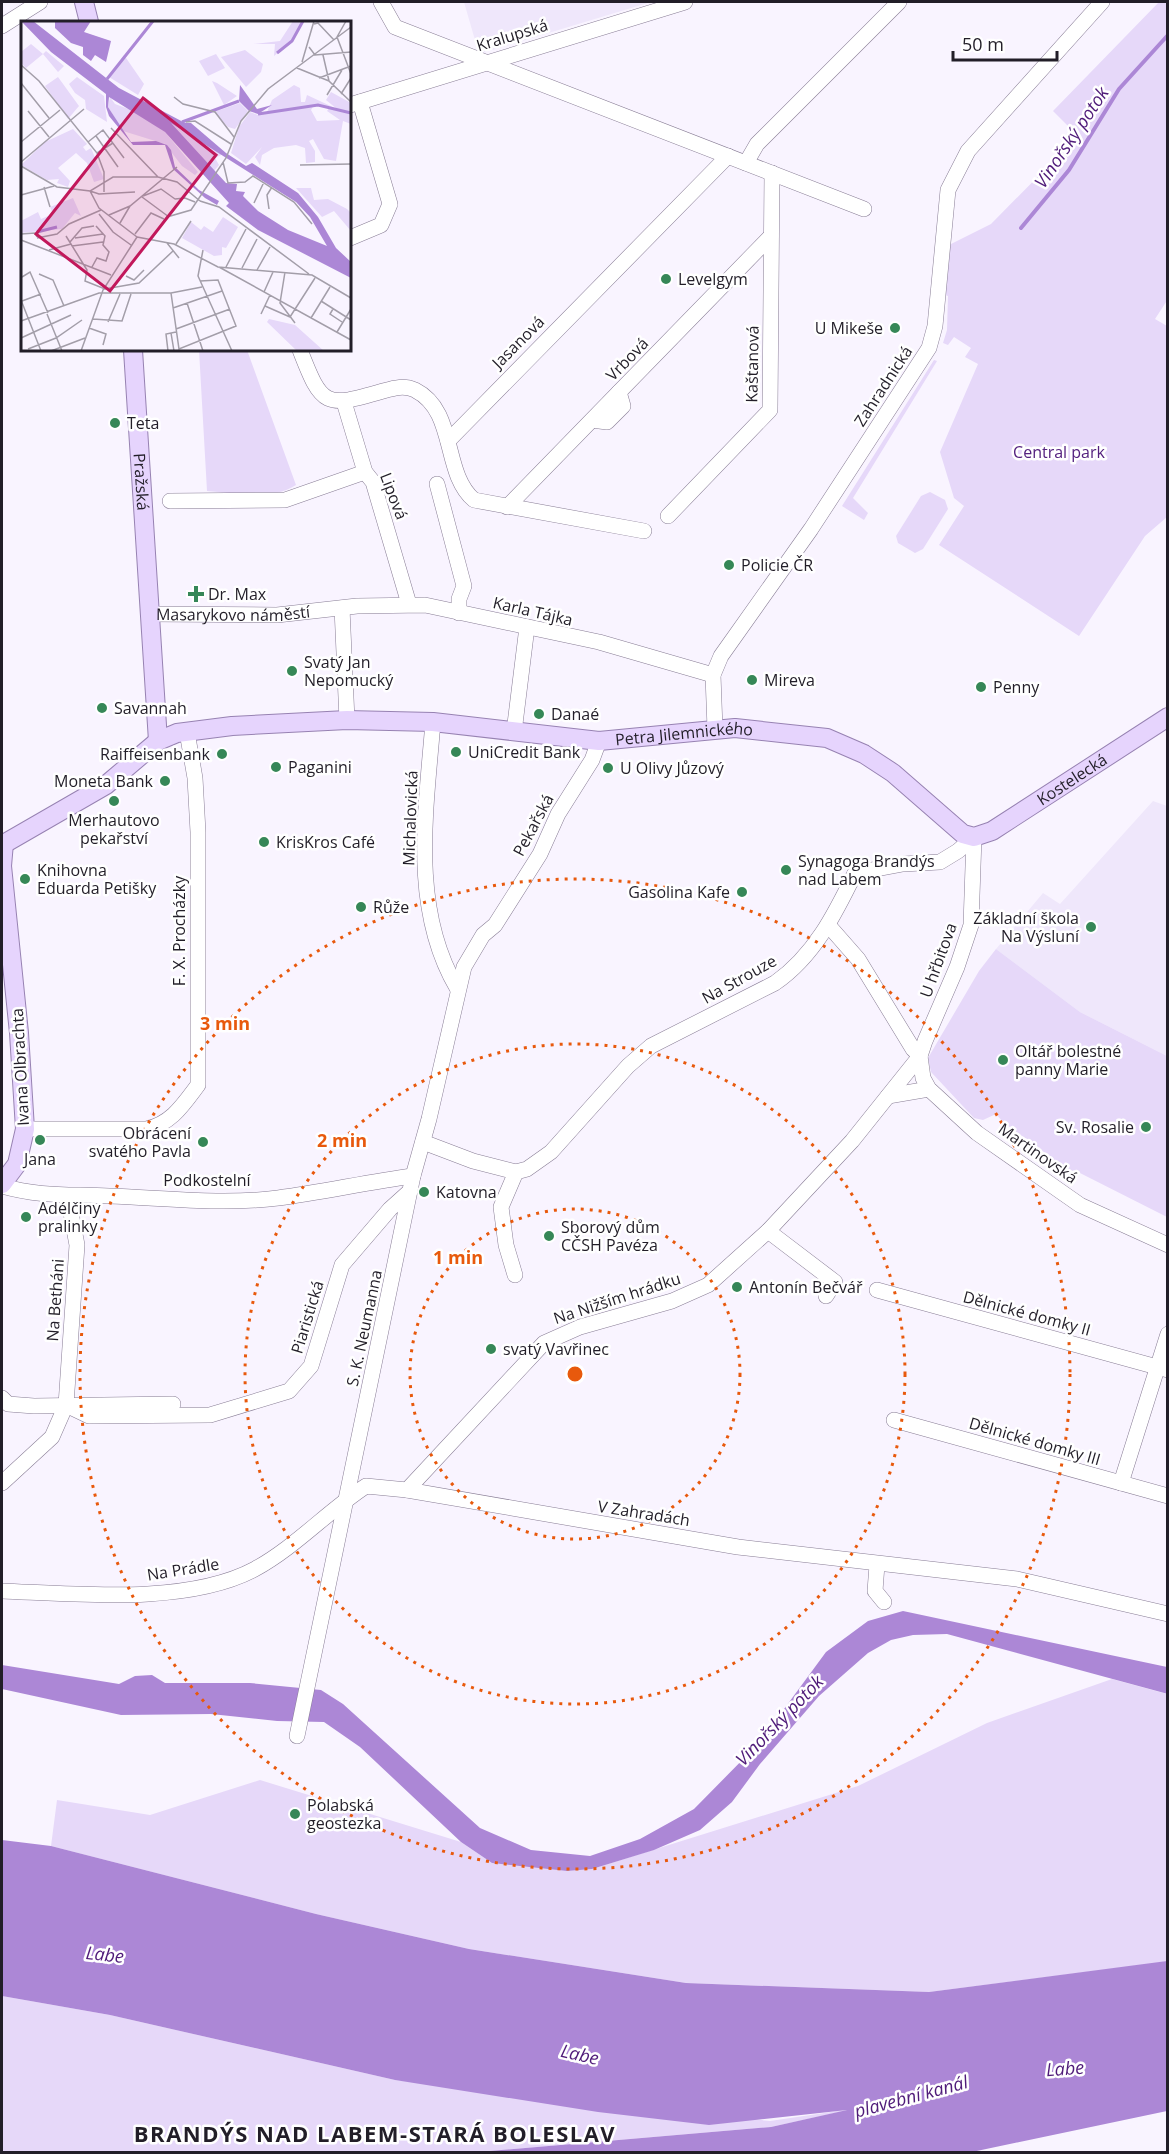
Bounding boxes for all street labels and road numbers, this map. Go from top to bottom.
street label: Kralupská [473,14,551,56]
street label: Jasanová [485,311,549,375]
street label: Kaštanová [740,325,764,403]
street label: Vrbová [601,333,653,385]
street label: Zahradnická [849,341,917,431]
street label: Pražská [129,452,154,511]
street label: Lipová [375,469,413,523]
street label: Karla Tájka [491,591,575,631]
street label: Masarykovo náměstí [156,600,312,626]
street label: Petra Jilemnického [614,717,754,750]
street label: Kostelecká [1032,748,1111,810]
street label: Michalovická [397,770,423,866]
street label: Pekařská [507,790,559,860]
street label: F. X. Procházky [168,875,190,986]
street label: U hřbitova [914,919,962,1001]
street label: Na Strouze [698,949,780,1009]
street label: Ivana Olbrachta [6,1008,34,1126]
street label: Martinovská [994,1118,1082,1188]
street label: Podkostelní [163,1169,252,1191]
street label: Na Betháni [41,1258,69,1342]
street label: Na Nižším hrádku [551,1267,683,1329]
street label: S. K. Neumanna [341,1268,387,1388]
street label: Piaristická [285,1278,329,1356]
street label: Dělnické domky II [961,1285,1093,1341]
street label: Dělnické domky III [967,1412,1103,1470]
street label: V Zahradách [596,1495,692,1531]
street label: Na Prádle [145,1552,221,1586]

